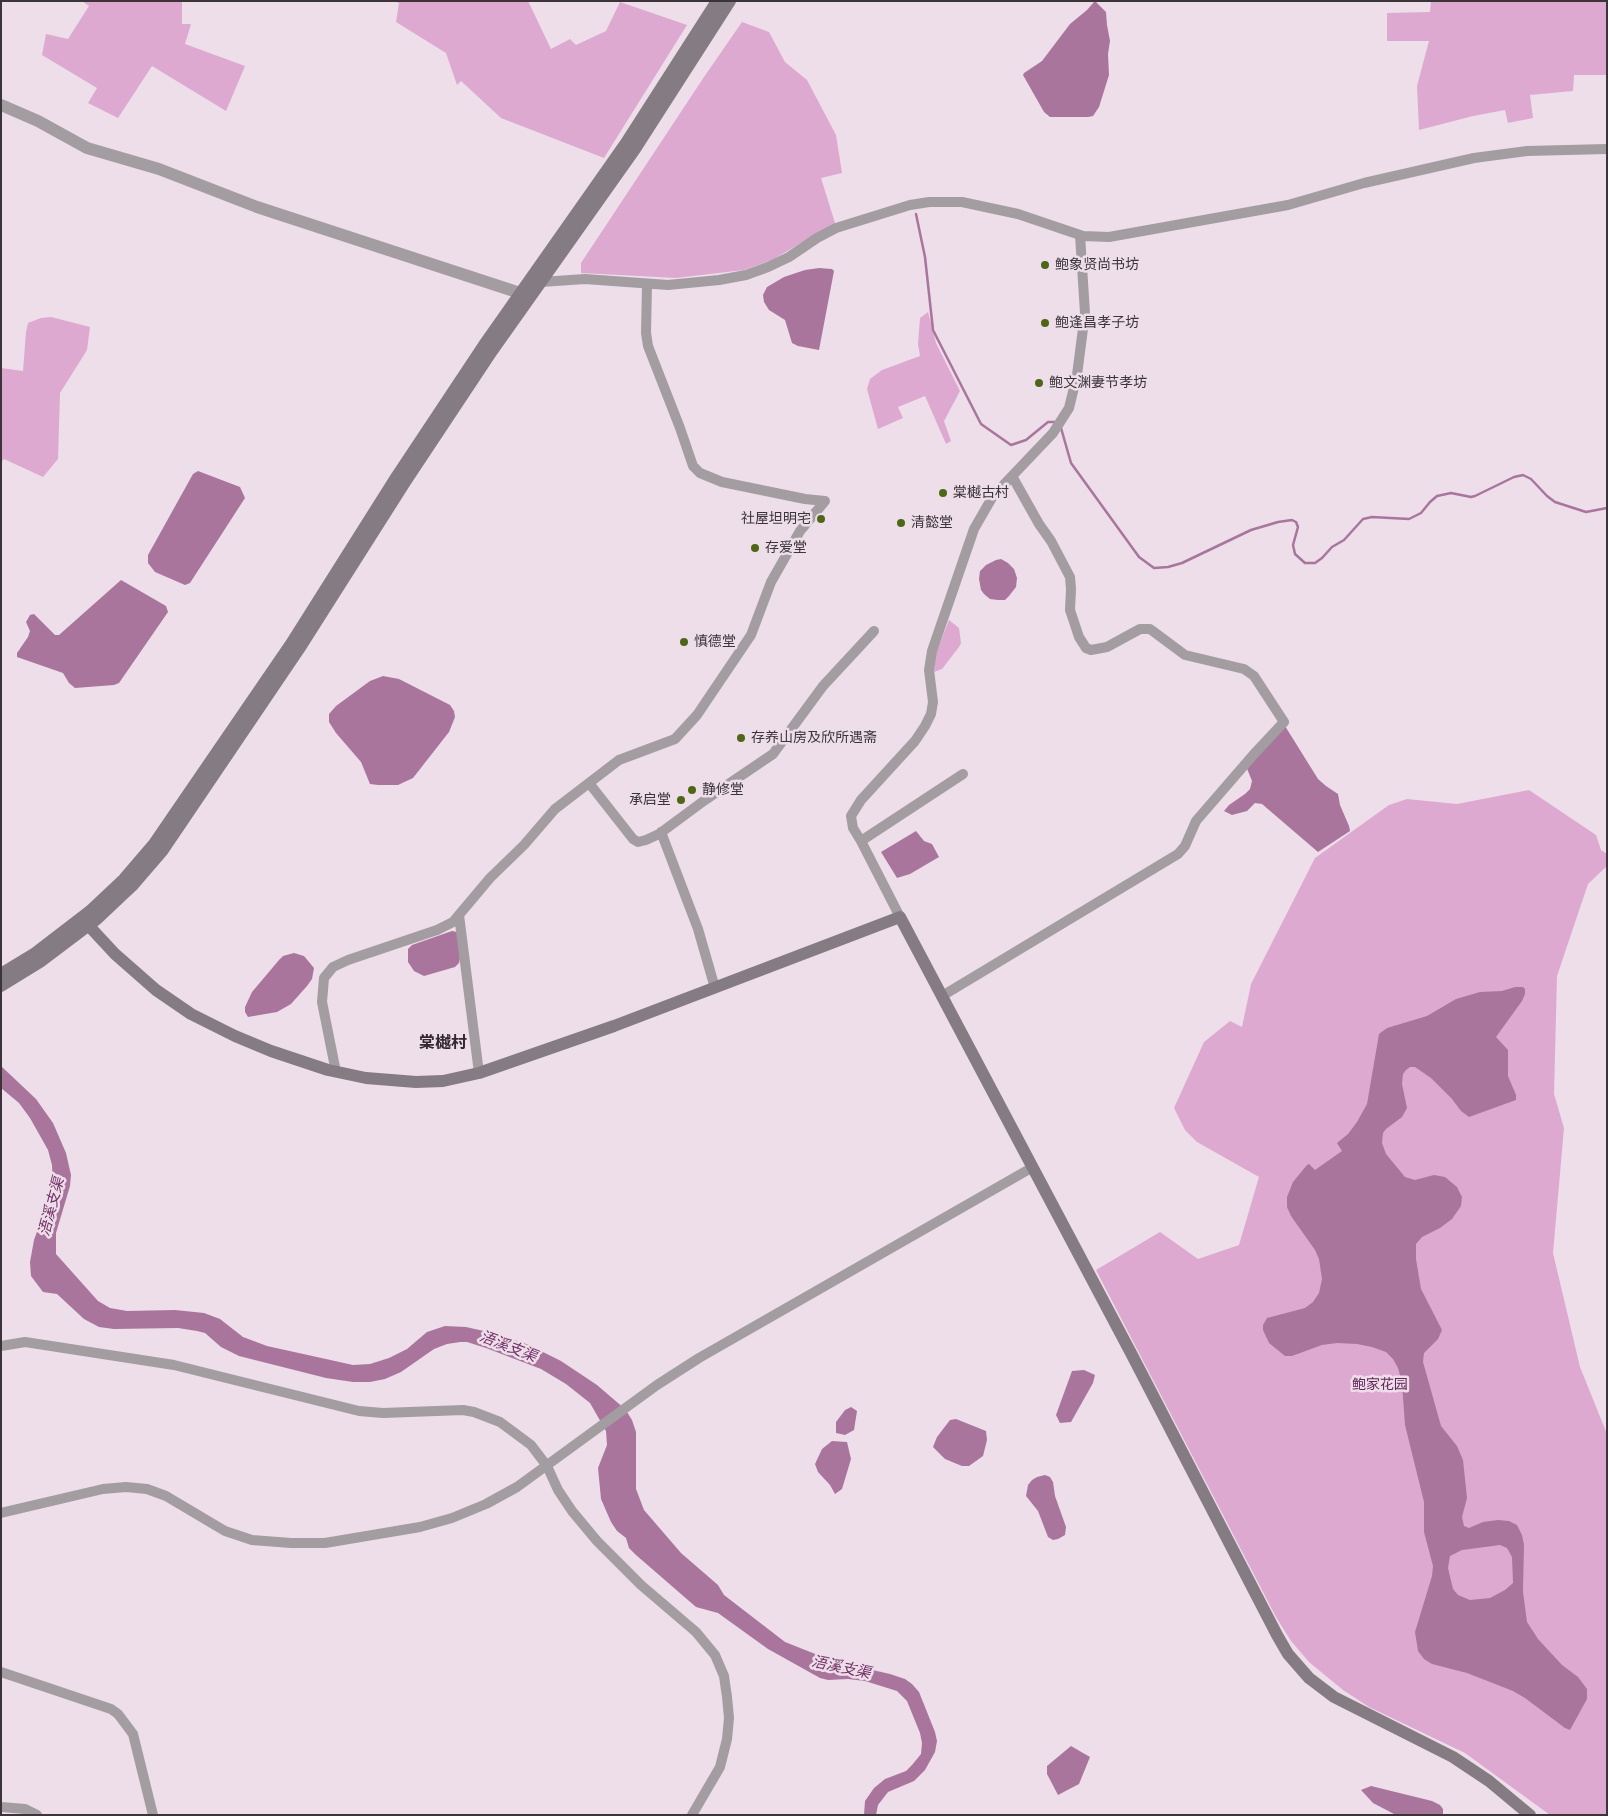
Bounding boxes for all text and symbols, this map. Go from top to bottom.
place label: 鲍象贤尚书坊 [1055,257,1139,273]
marker: 鲍象贤尚书坊 [1039,259,1051,271]
place label: 鲍逢昌孝子坊 [1055,315,1139,331]
marker: 鲍逢昌孝子坊 [1039,317,1051,329]
place label: 鲍文渊妻节孝坊 [1049,375,1147,391]
marker: 鲍文渊妻节孝坊 [1033,377,1045,389]
place label: 棠樾古村 [953,485,1009,501]
marker: 棠樾古村 [937,487,949,499]
place label: 社屋坦明宅 [741,511,811,527]
marker: 社屋坦明宅 [815,513,827,525]
place label: 清懿堂 [911,515,953,531]
marker: 清懿堂 [895,517,907,529]
place label: 存爱堂 [765,540,807,556]
marker: 存爱堂 [749,542,761,554]
place label: 慎德堂 [694,634,736,650]
marker: 慎德堂 [678,636,690,648]
place label: 存养山房及欣所遇斋 [751,730,877,746]
marker: 存养山房及欣所遇斋 [735,732,747,744]
place label: 静修堂 [702,782,744,798]
marker: 静修堂 [686,784,698,796]
place label: 承启堂 [629,792,671,808]
marker: 承启堂 [675,794,687,806]
district label: 棠樾村 [419,1034,467,1054]
water label: 浯溪支渠 [36,1176,68,1238]
water label: 浯溪支渠 [477,1328,539,1366]
park label: 鲍家花园 [1352,1377,1408,1393]
water label: 浯溪支渠 [810,1653,872,1683]

